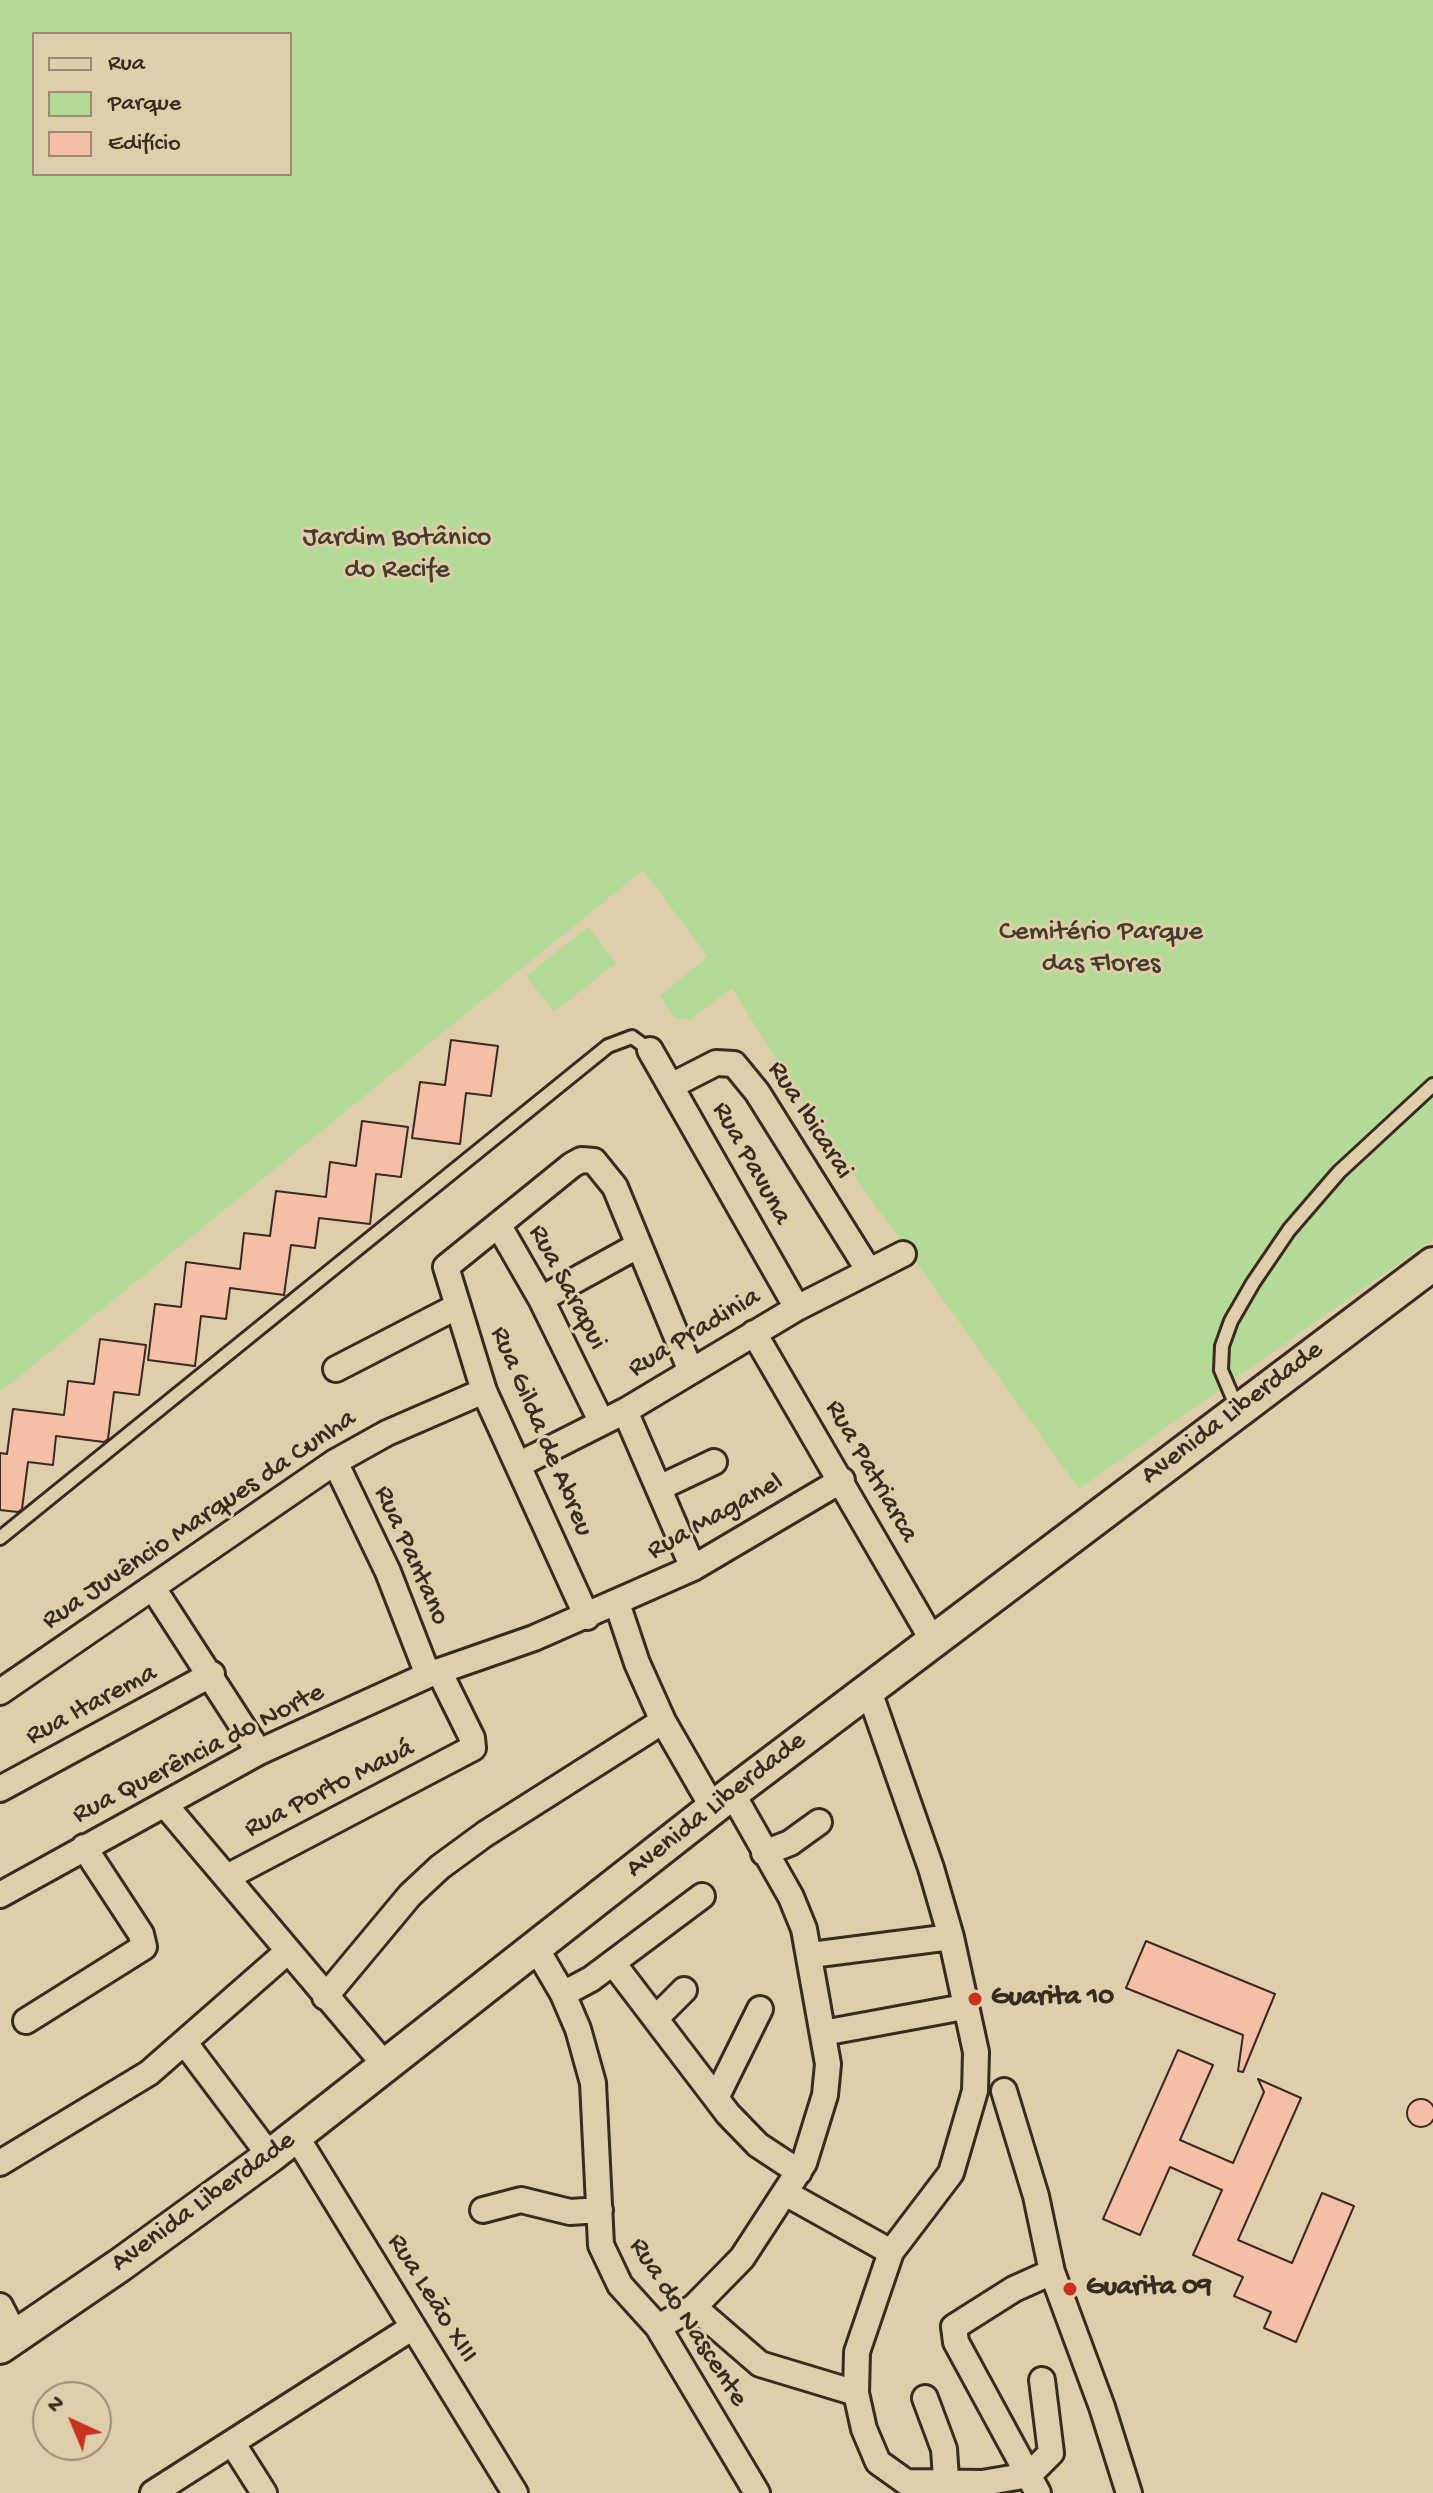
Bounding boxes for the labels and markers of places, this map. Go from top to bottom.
place label: Guarita 10 [991,1982,1114,2016]
marker: Guarita 10 [966,1990,984,2008]
place label: Guarita 09 [1086,2272,1212,2306]
marker: Guarita 09 [1061,2280,1079,2298]

